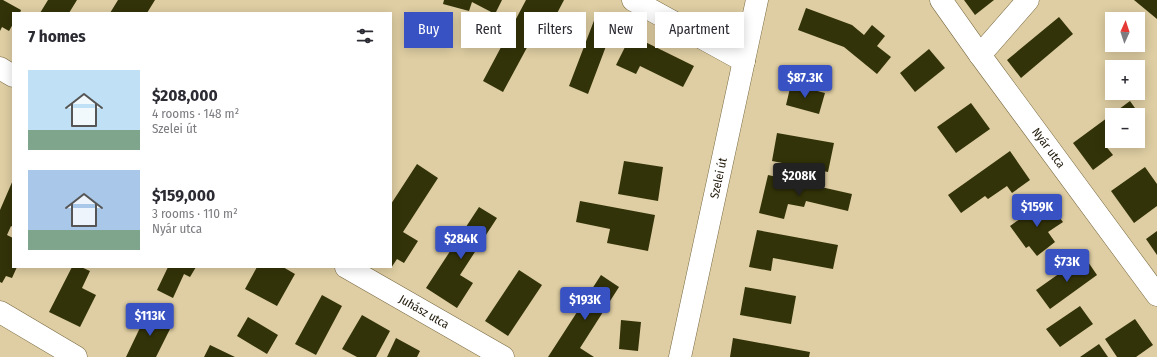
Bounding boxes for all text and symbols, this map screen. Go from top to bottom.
chip: Buy [404,12,453,48]
chip: Rent [461,12,516,48]
chip: Filters [524,12,586,48]
chip: New [594,12,647,48]
chip: Apartment [655,12,744,48]
north arrow [1105,12,1145,52]
map controls [1105,12,1145,148]
icon: filters [354,25,376,47]
text: 7 homes [28,26,86,47]
button: + [1105,60,1145,100]
pin: $87.3K [772,65,838,99]
text: $87.3K [787,70,823,85]
text: $208,000 [152,85,218,106]
icon: home [60,86,108,134]
text: 4 rooms · 148 m² [152,106,239,121]
button: − [1105,108,1145,148]
text: Szelei út [152,121,197,136]
street label: Nyár utca [1029,125,1068,171]
street label: Szelei út [707,156,730,200]
pin: $208K [771,163,827,197]
text: $208K [782,168,816,183]
text: $159,000 [152,185,215,206]
icon: home [60,186,108,234]
pin: $159K [1009,194,1065,228]
text: $159K [1021,199,1053,214]
text: 3 rooms · 110 m² [152,206,238,221]
text: Nyár utca [152,221,202,236]
pin: $284K [433,226,489,260]
text: $284K [444,231,478,246]
pin: $73K [1043,249,1091,283]
text: $73K [1054,254,1080,269]
pin: $193K [557,287,613,321]
street label: Juhász utca [397,292,452,332]
text: $193K [569,292,601,307]
pin: $113K [122,303,178,337]
text: $113K [135,308,165,323]

